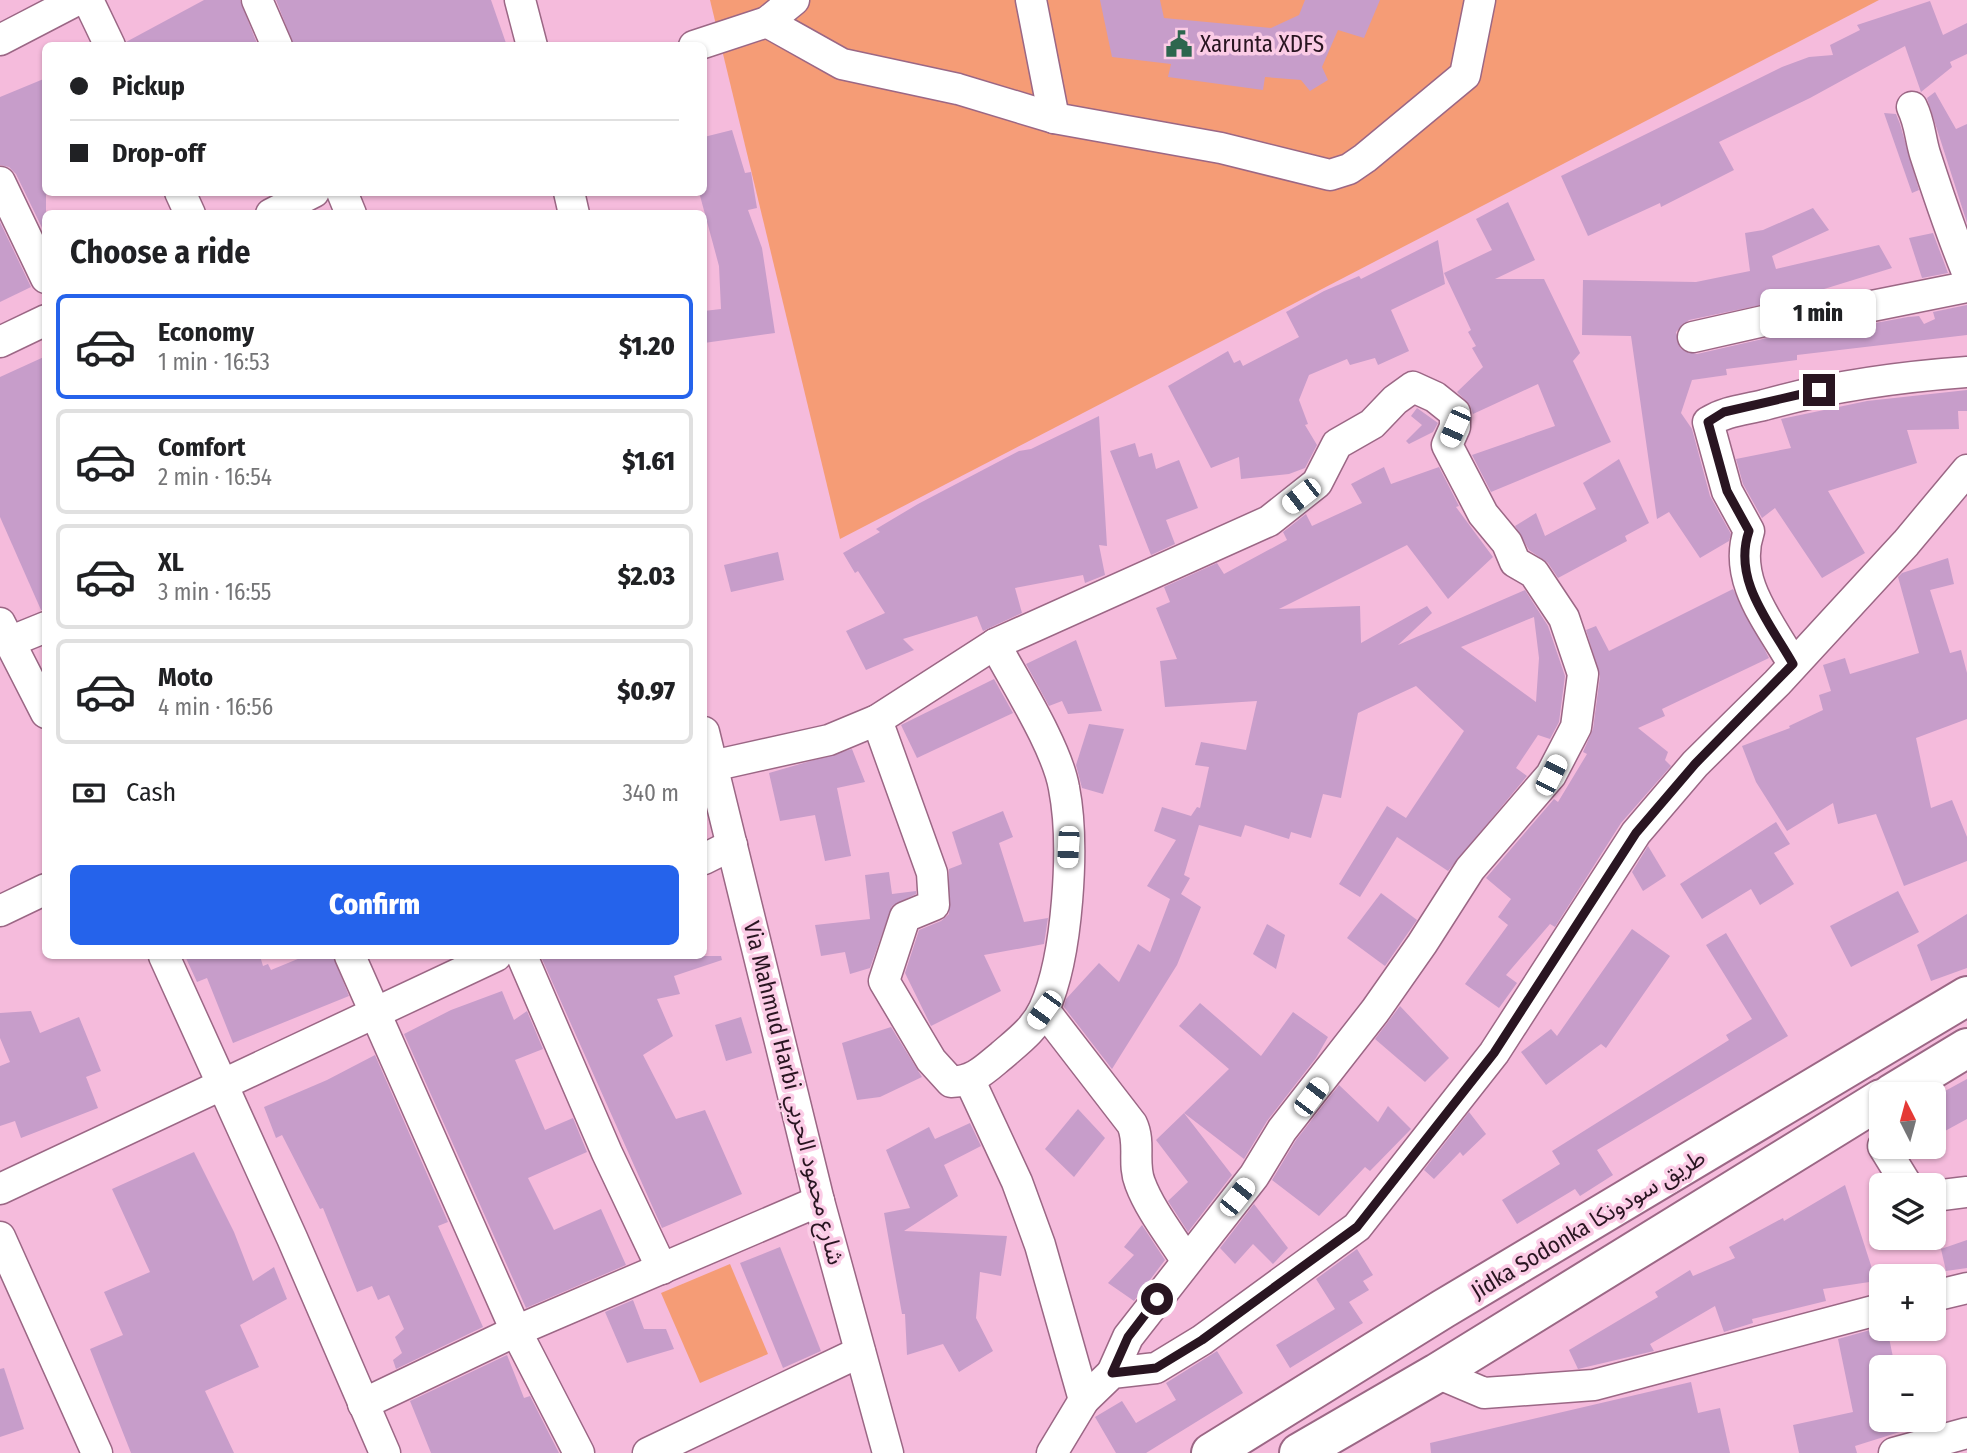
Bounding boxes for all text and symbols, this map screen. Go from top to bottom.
public building icon: Xarunta XDFS [1164,29,1194,59]
place label: Xarunta XDFS [1200,30,1324,58]
text: Pickup [112,71,185,102]
text: Drop-off [112,138,205,169]
text: Choose a ride [70,233,251,271]
callout: 1 min [1761,288,1877,338]
text: 1 min [1793,299,1843,327]
icon: car [74,315,137,378]
text: Economy [158,317,254,348]
text: $1.20 [619,331,675,362]
text: 1 min · 16:53 [158,348,270,376]
route end [1803,374,1835,406]
car [1437,404,1474,450]
icon: car [74,430,137,493]
text: Comfort [158,432,246,463]
text: $1.61 [622,446,675,477]
text: 2 min · 16:54 [158,463,272,491]
car [1278,475,1325,517]
icon: car [74,545,137,608]
text: XL [158,547,184,578]
text: $2.03 [618,561,675,592]
text: 3 min · 16:55 [158,578,271,606]
icon: car [74,660,137,723]
text: Moto [158,662,213,693]
text: $0.97 [617,676,675,707]
text: 4 min · 16:56 [158,693,273,721]
car [1533,752,1570,798]
icon: cash [70,774,108,812]
text: Cash [126,777,176,808]
text: 340 m [623,779,679,807]
car [1057,825,1080,869]
button: Confirm [70,865,679,945]
street label: Via Mahmud Harbi شارع محمود الحربي [734,918,850,1269]
car [1024,987,1065,1033]
car [1290,1074,1333,1120]
north arrow [1869,1082,1946,1158]
map controls [1869,1082,1946,1432]
street label: Jidka Sodonka طريق سودونكا [1466,1143,1710,1305]
button: layers [1869,1173,1946,1250]
car [1216,1174,1259,1220]
button: + [1869,1264,1946,1341]
route start [1141,1283,1173,1315]
button: − [1869,1355,1946,1432]

